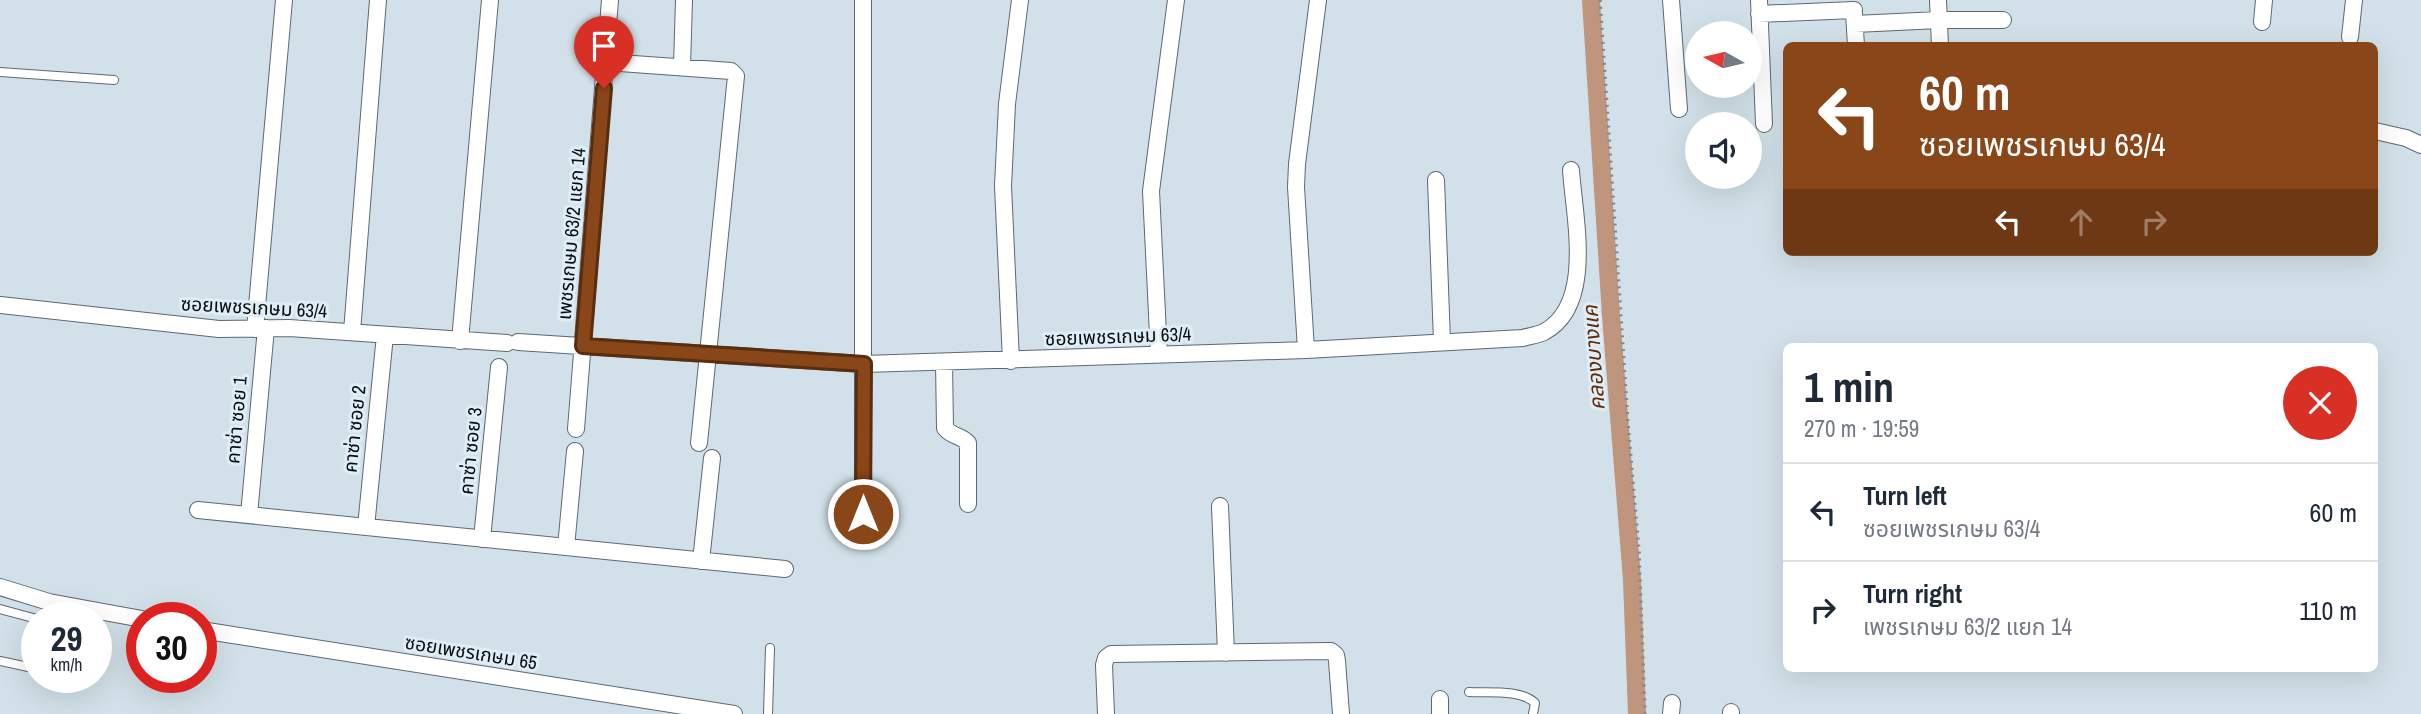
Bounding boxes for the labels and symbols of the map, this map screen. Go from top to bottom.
pin [574,16,634,88]
north arrow [1685,21,1762,98]
street label: เพชรเกษม 63/2 แยก 14 [551,147,591,321]
street label: ซอยเพชรเกษม 63/4 [180,290,328,324]
water label: คลองบางแค [1575,303,1612,412]
street label: ซอยเพชรเกษม 63/4 [1044,320,1192,352]
street label: คาซ่า ซอย 1 [219,375,253,465]
street label: คาซ่า ซอย 2 [336,384,372,474]
street label: คาซ่า ซอย 3 [452,406,488,496]
position arrow [826,477,900,551]
speed limit sign: 30 [126,602,217,693]
street label: ซอยเพชรเกษม 65 [403,629,539,675]

